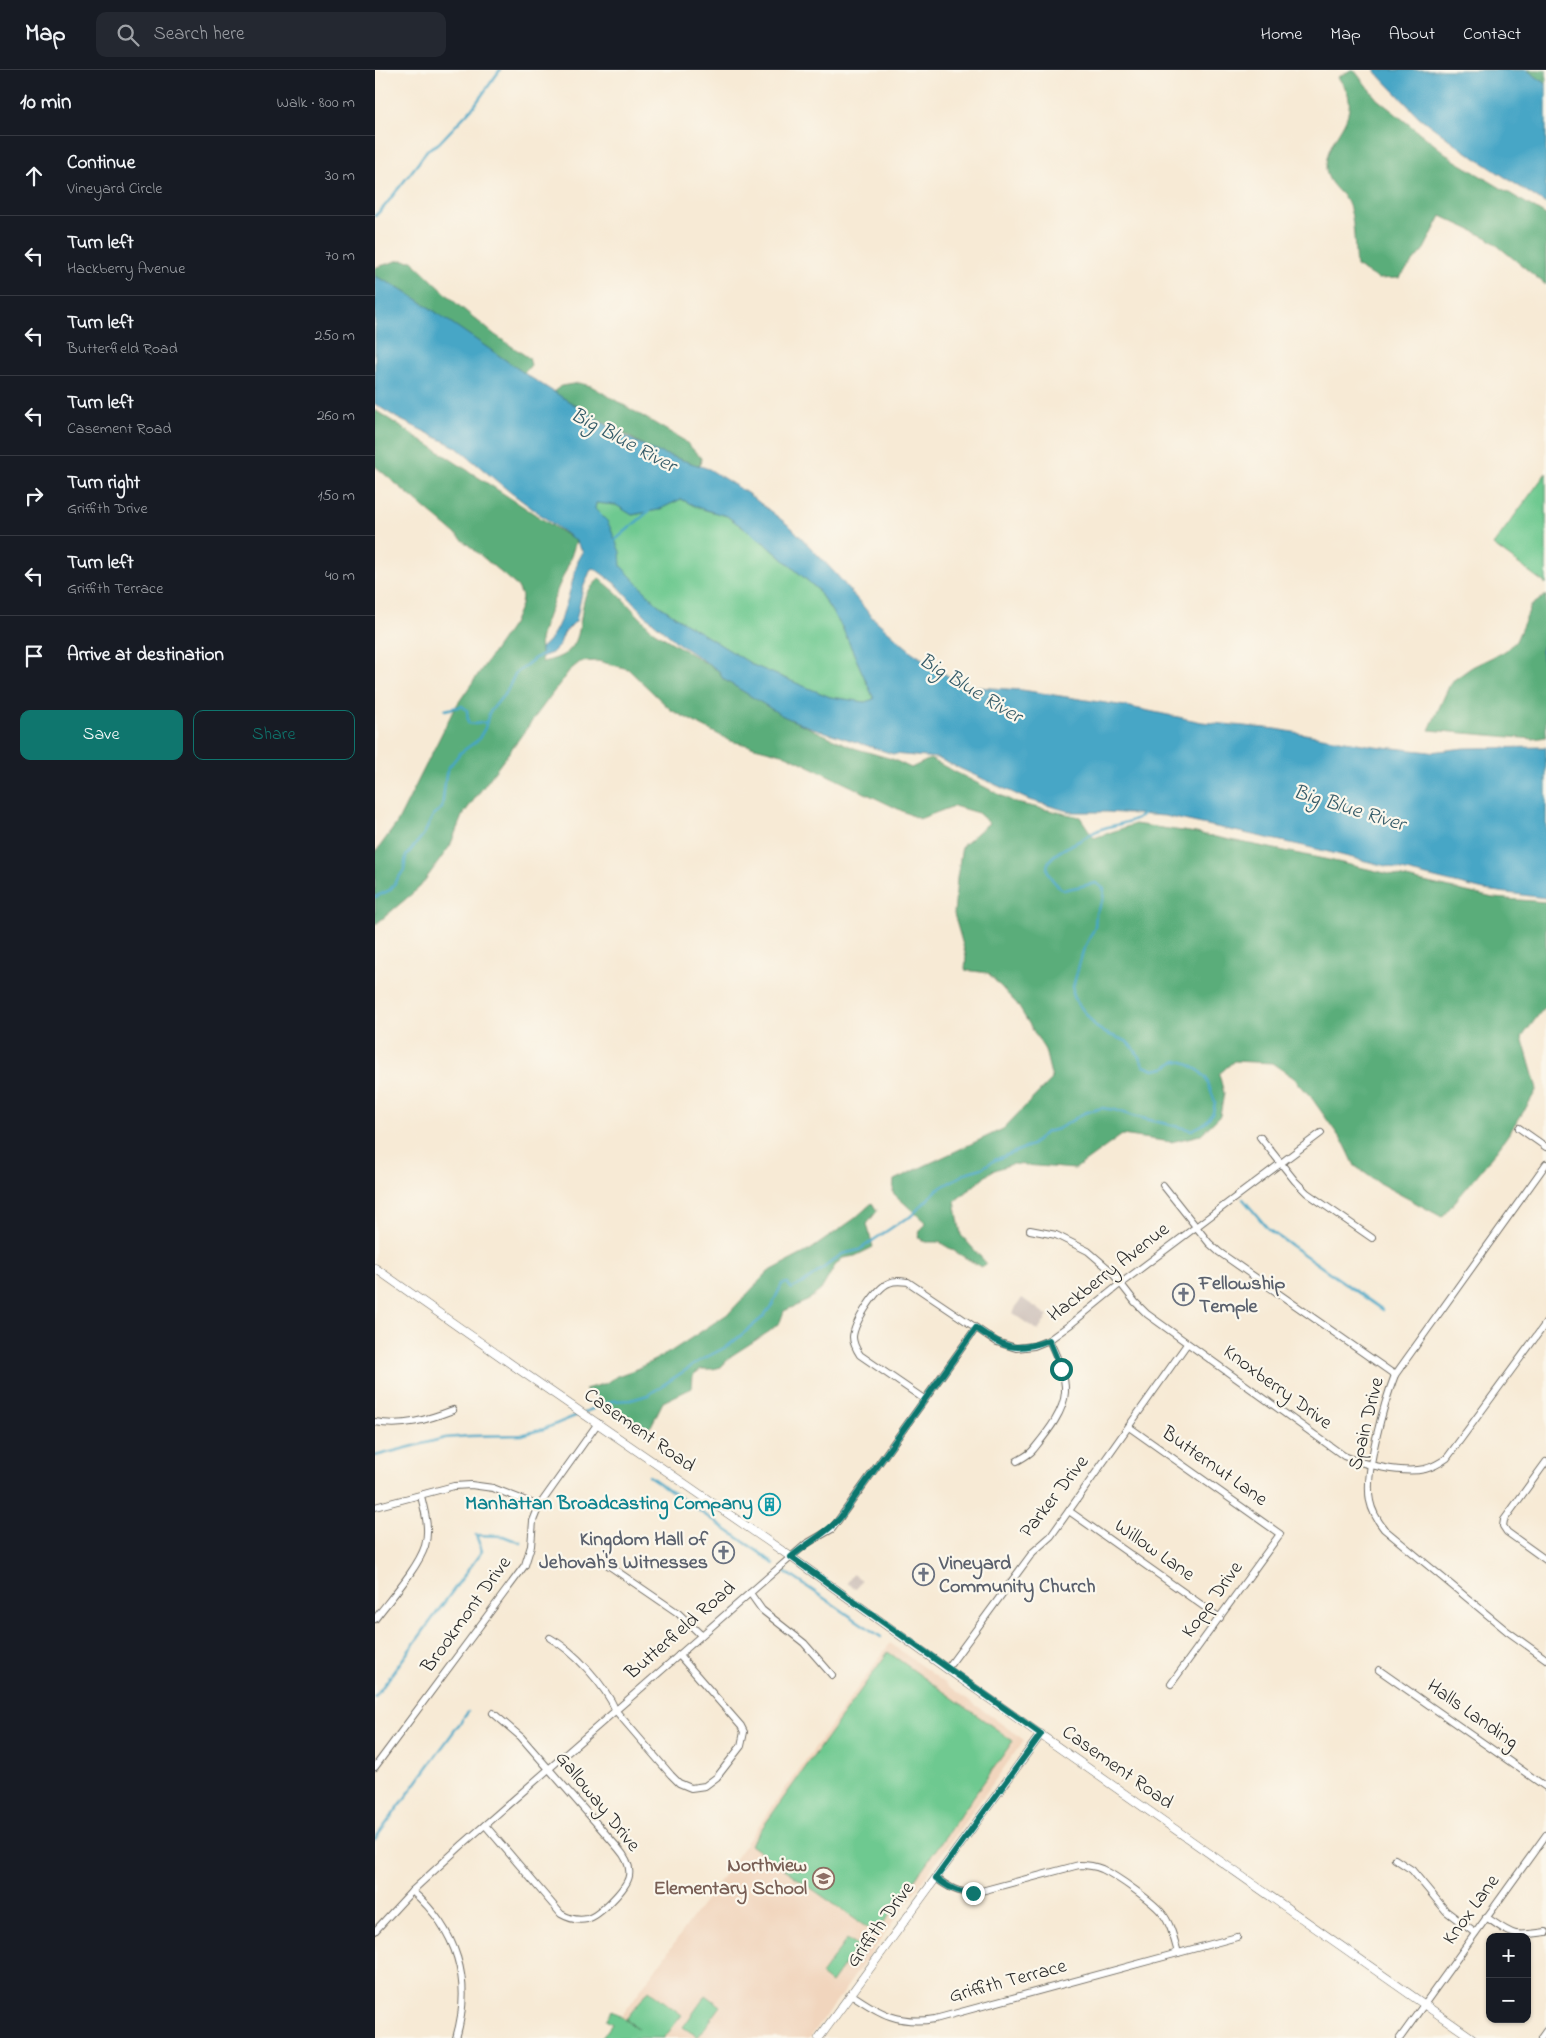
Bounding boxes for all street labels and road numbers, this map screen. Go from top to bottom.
street label: Hackberry Avenue [1042,1216,1176,1330]
street label: Knoxberry Drive [1216,1338,1338,1438]
street label: Spain Drive [1341,1374,1393,1473]
street label: Casement Road [577,1382,701,1480]
street label: Butternut Lane [1154,1419,1273,1514]
street label: Parker Drive [1013,1449,1097,1545]
street label: Willow Lane [1108,1513,1200,1589]
street label: Brookmont Drive [414,1551,519,1680]
street label: Kopp Drive [1175,1556,1251,1644]
street label: Butterfield Road [619,1575,743,1688]
street label: Halls Landing [1420,1673,1524,1758]
street label: Casement Road [1055,1719,1179,1817]
street label: Galloway Drive [547,1745,647,1859]
street label: Knox Lane [1436,1869,1508,1951]
street label: Griffith Drive [840,1876,922,1974]
street label: Griffith Terrace [946,1952,1070,2012]

